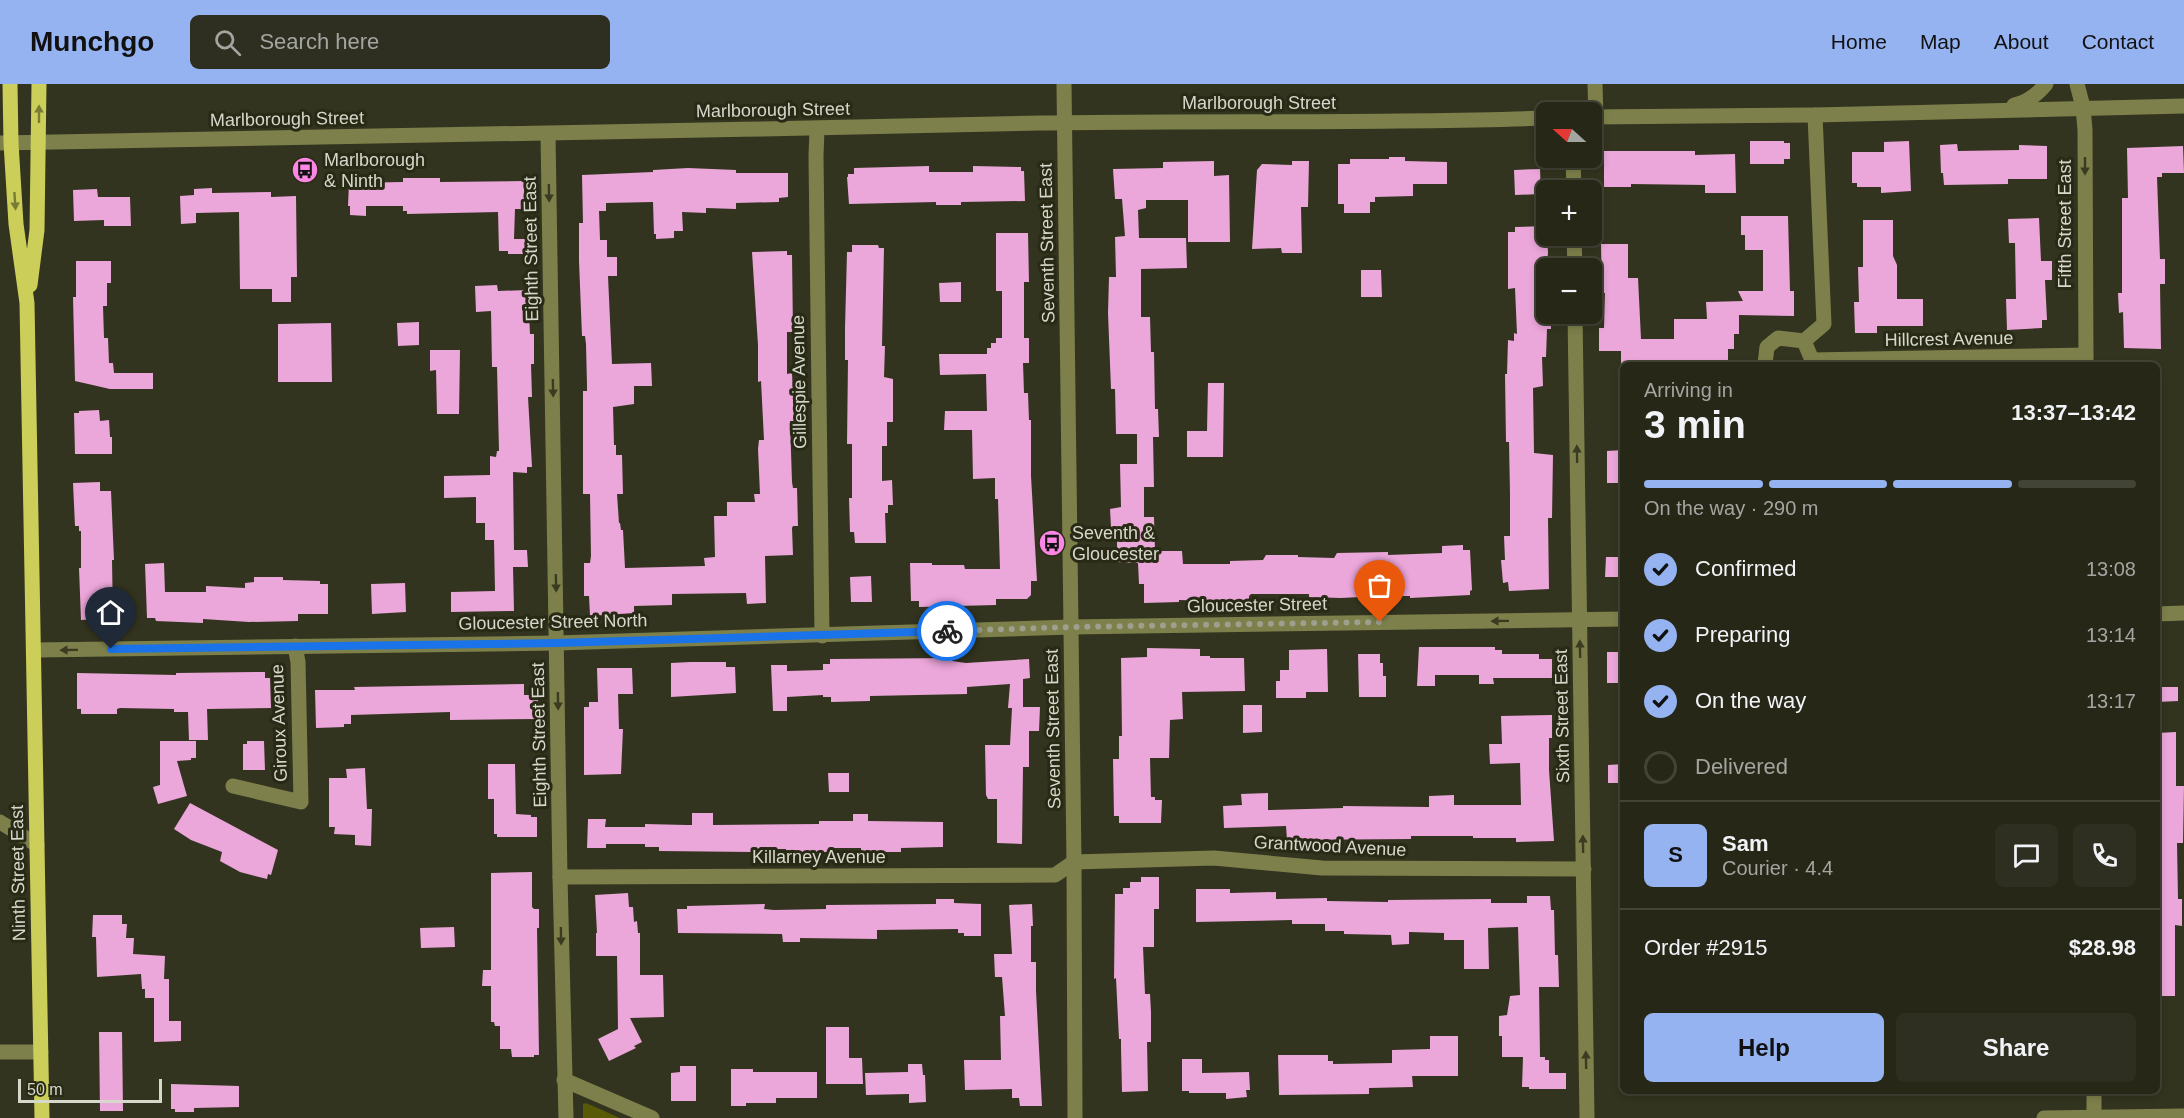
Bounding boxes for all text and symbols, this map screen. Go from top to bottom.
search box [190,15,610,69]
text: Munchgo [30,26,154,57]
icon: search [211,26,244,59]
text: Search here [259,29,379,54]
text: Home [1831,30,1887,53]
text: Map [1920,30,1961,53]
text: About [1994,30,2049,53]
text: Contact [2082,30,2154,53]
street label: Marlborough Street [1182,93,1336,113]
street label: Marlborough Street [696,99,850,121]
north arrow [1536,102,1602,168]
map controls [1536,102,1602,324]
one-way arrow [34,104,44,123]
street label: Marlborough Street [210,108,364,130]
place label: Marlborough & Ninth [324,150,425,191]
bus stop icon: Marlborough & Ninth [290,155,320,185]
one-way arrow [2080,156,2089,175]
street label: Fifth Street East [2055,159,2075,289]
street label: Seventh Street East [1036,163,1058,323]
street label: Eighth Street East [520,176,542,322]
button: + [1536,180,1602,246]
one-way arrow [545,184,554,203]
one-way arrow [10,192,19,211]
button: − [1536,258,1602,324]
street label: Gillespie Avenue [788,315,810,449]
street label: Hillcrest Avenue [1884,328,2014,350]
one-way arrow [548,379,558,398]
text: Arriving in [1644,379,1733,401]
text: 13:37–13:42 [2011,400,2136,425]
text: 3 min [1644,403,1746,446]
one-way arrow [1572,444,1582,463]
text: On the way · 290 m [1644,497,1819,519]
place label: Seventh & Gloucester [1072,523,1159,564]
bus stop icon: Seventh & Gloucester [1037,528,1067,558]
icon: check [1644,553,1677,586]
text: Confirmed [1695,556,1796,581]
text: 13:08 [2086,558,2136,580]
pin [1354,560,1405,622]
icon: bag [1363,569,1396,602]
one-way arrow [552,574,561,593]
pin [85,587,136,649]
street label: Gloucester Street [1187,594,1327,616]
icon: home [94,596,127,629]
courier [917,601,977,661]
street label: Gloucester Street North [458,610,648,634]
icon: bike [931,615,964,648]
one-way arrow [1491,616,1510,626]
icon: check [1644,619,1677,652]
text: Preparing [1695,622,1790,647]
text: 13:14 [2086,624,2136,646]
one-way arrow [1575,639,1585,658]
one-way arrow [59,645,78,654]
street label: Seventh Street East [1042,649,1064,809]
street label: Sixth Street East [1551,649,1573,783]
street label: Eighth Street East [528,662,550,808]
street label: Giroux Avenue [267,664,291,782]
icon: check [1644,685,1677,718]
text: On the way [1695,688,1806,713]
text: 13:17 [2086,690,2136,712]
one-way arrow [553,692,563,711]
text: Delivered [1695,754,1788,779]
street label: Ninth Street East [7,805,29,941]
button: chat [1995,824,2058,887]
button: phone [2073,824,2136,887]
text: Sam [1722,831,1768,856]
street label: Grantwood Avenue [1253,832,1407,860]
one-way arrow [1579,834,1588,853]
text: S [1668,842,1683,867]
street label: Killarney Avenue [752,847,886,867]
text: Courier · 4.4 [1722,857,1833,879]
one-way arrow [556,926,566,945]
text: Order #2915 [1644,935,1768,960]
text: $28.98 [2069,935,2136,960]
button: Help [1644,1013,1884,1082]
button: Share [1896,1013,2136,1082]
one-way arrow [1581,1050,1591,1069]
scale bar [18,1076,162,1104]
text: 50 m [27,1081,63,1098]

